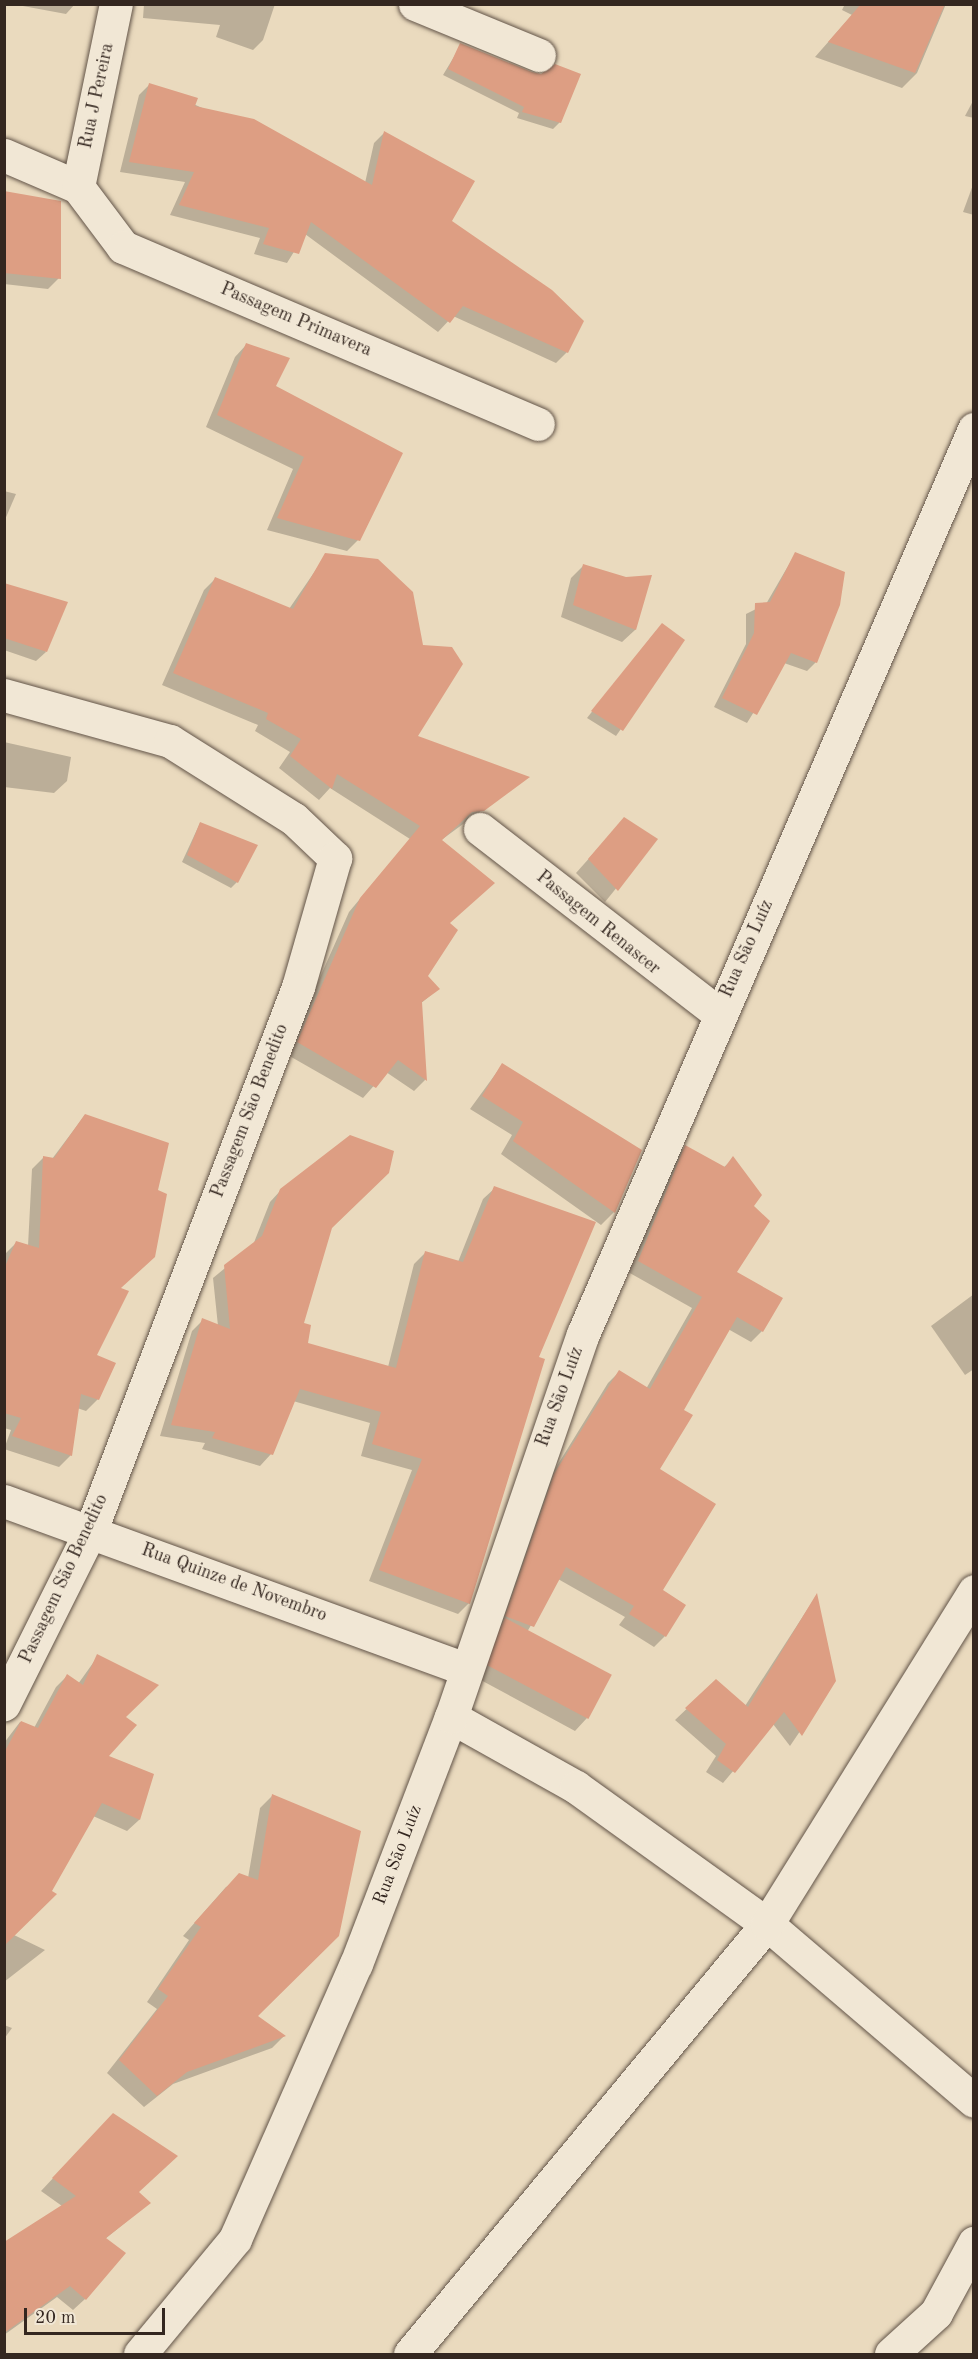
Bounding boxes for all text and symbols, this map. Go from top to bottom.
street label: Rua J Pereira [75,41,119,151]
street label: Passagem Primavera [217,278,375,362]
street label: Passagem Renascer [532,866,664,980]
street label: Rua São Luíz [716,897,778,1001]
street label: Passagem São Benedito [207,1021,293,1201]
street label: Rua São Luíz [532,1344,588,1450]
street label: Passagem São Benedito [15,1491,113,1667]
street label: Rua Quinze de Novembro [138,1539,330,1627]
street label: Rua São Luíz [369,1802,427,1908]
scale bar [27,2296,168,2334]
text: 20 m [35,2309,75,2327]

